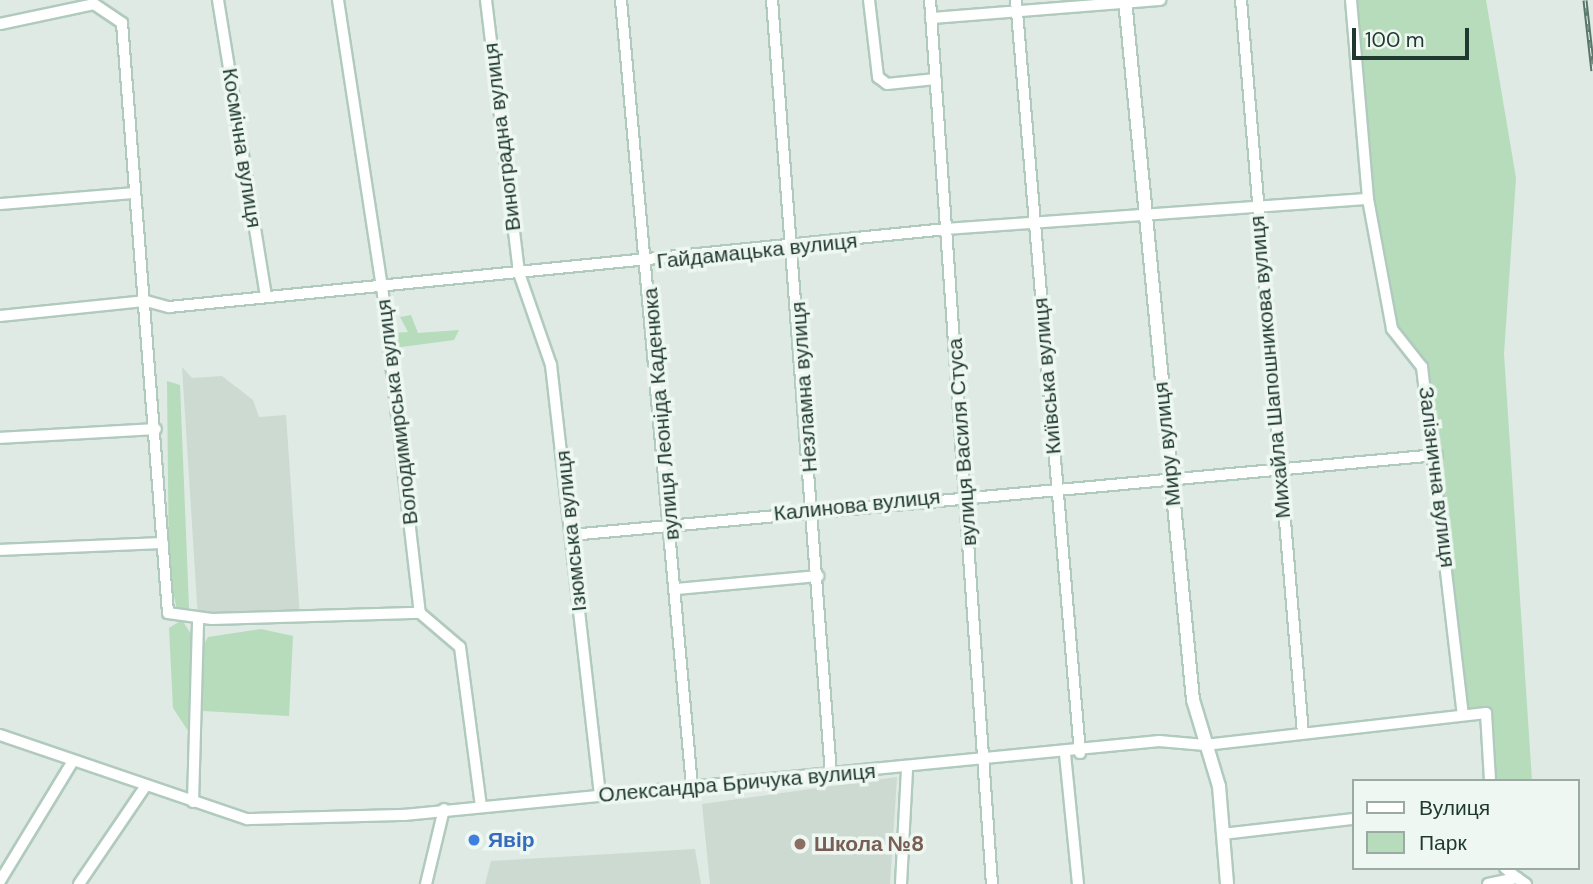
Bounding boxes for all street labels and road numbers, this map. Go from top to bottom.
street label: Виноградна вулиця [478,42,526,232]
street label: Космічна вулиця [217,66,267,230]
street label: Михайла Шапошникова вулиця [1244,214,1296,520]
street label: Гайдамацька вулиця [655,228,859,274]
street label: вулиця Леоніда Каденюка [637,287,685,541]
street label: Київська вулиця [1028,297,1066,455]
street label: Володимирська вулиця [371,298,423,526]
street label: Незламна вулиця [785,301,823,473]
street label: вулиця Василя Стуса [942,337,982,547]
street label: Миру вулиця [1148,381,1186,507]
street label: Залізнична вулиця [1413,385,1461,569]
street label: Ізюмська вулиця [550,449,592,613]
street label: Калинова вулиця [772,484,942,526]
street label: Олександра Бричука вулиця [597,758,877,808]

